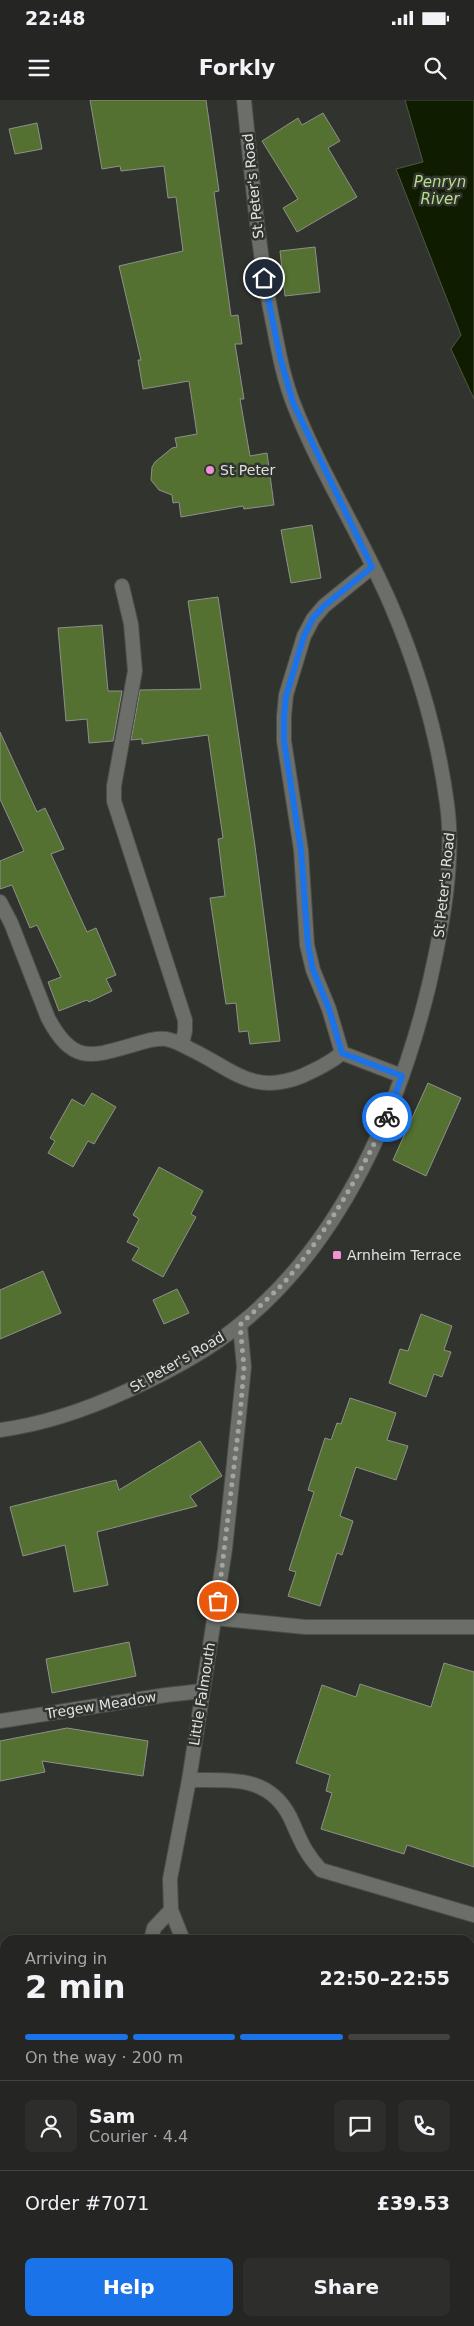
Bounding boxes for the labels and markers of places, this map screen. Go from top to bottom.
pin [243,257,285,299]
place label: St Peter [220,462,275,478]
marker: St Peter [204,464,216,476]
place label: Arnheim Terrace [347,1247,461,1263]
marker: Arnheim Terrace [331,1249,343,1261]
pin [197,1580,239,1622]

